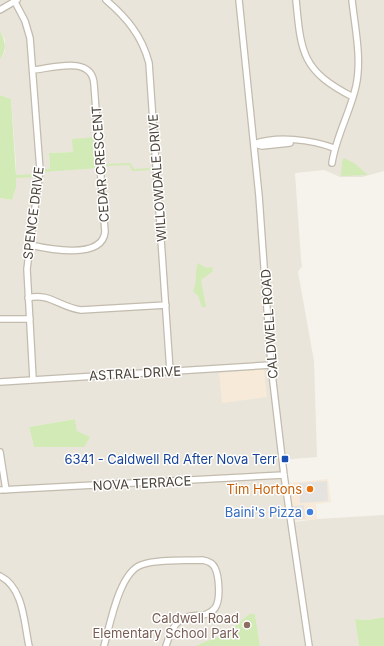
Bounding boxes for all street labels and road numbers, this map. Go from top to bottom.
street label: CEDAR CRESCENT [88,105,112,223]
street label: WILLOWDALE DRIVE [145,114,169,242]
street label: SPENCE DRIVE [19,166,47,260]
street label: CALDWELL ROAD [257,269,281,379]
street label: ASTRAL DRIVE [89,363,181,383]
street label: NOVA TERRACE [92,472,192,494]

